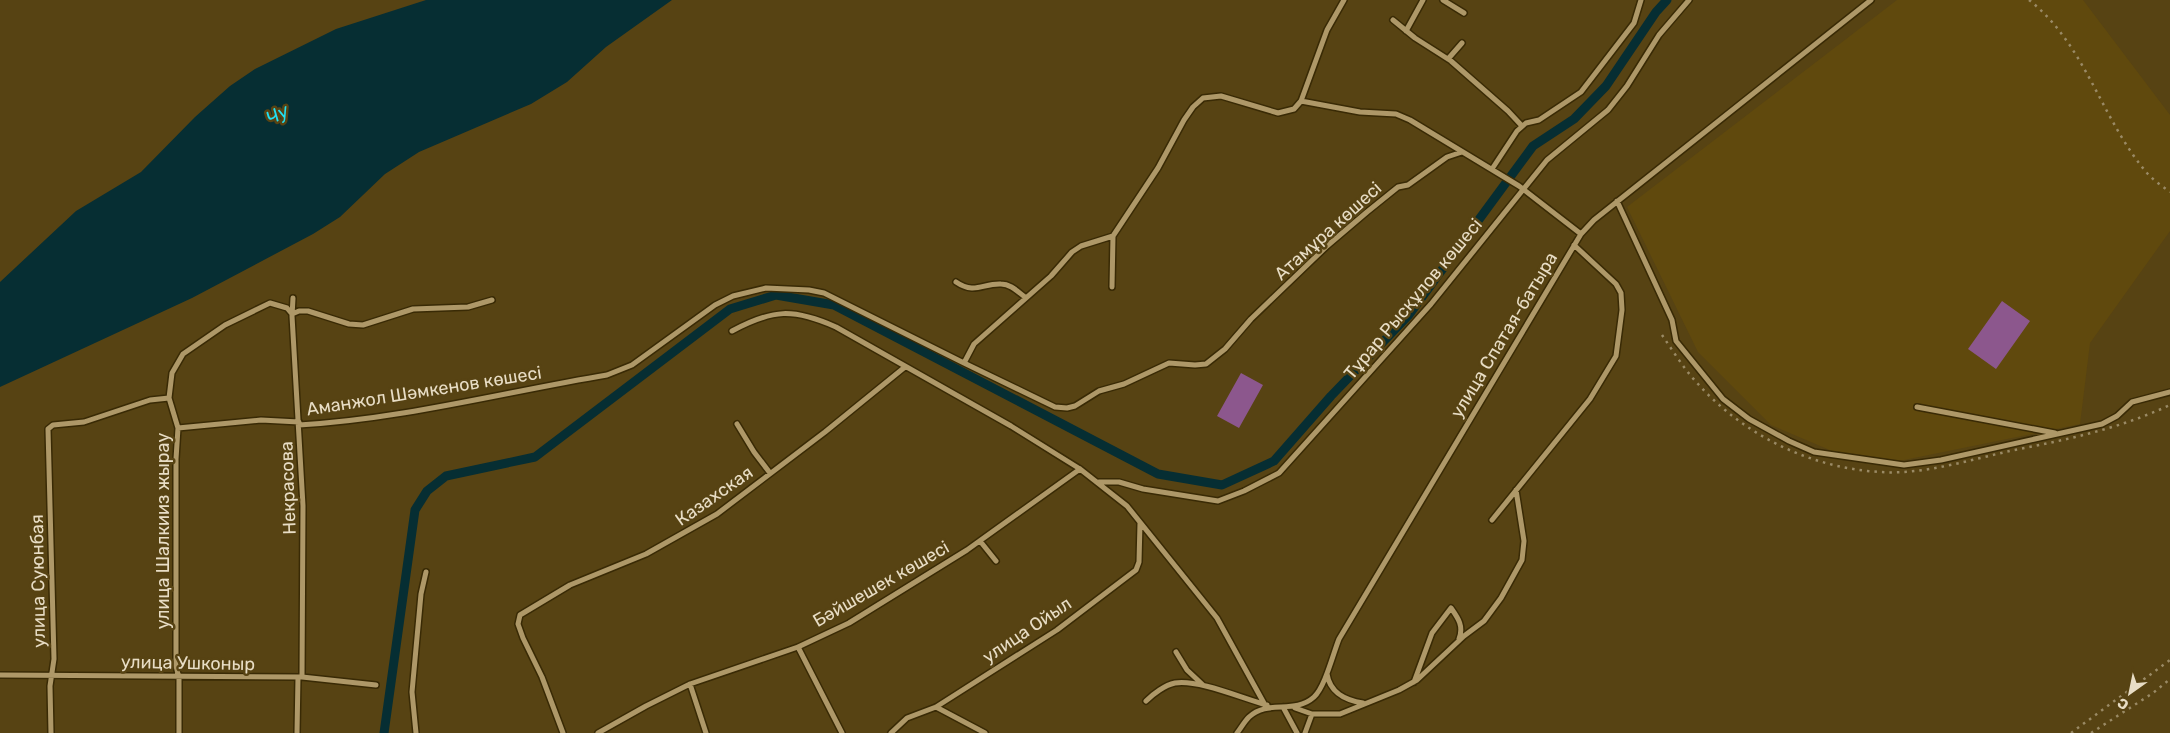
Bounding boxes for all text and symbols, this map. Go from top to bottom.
water label: Чу [262,99,293,130]
street label: Атамұра көшесі [1270,177,1386,285]
street label: Тұрар Рысқұлов көшесі [1339,214,1487,384]
street label: улица Спатая-батыра [1446,248,1562,422]
street label: Аманжол Шәмкенов көшесі [305,362,543,420]
street label: улица Шалкииз жырау [152,433,174,629]
street label: Некрасова [275,441,301,535]
street label: Казахская [671,461,757,531]
street label: улица Суюнбая [26,514,50,648]
street label: Бәйшешек көшесі [809,536,953,632]
street label: улица Ойыл [978,592,1076,668]
street label: улица Ушконыр [121,651,255,675]
north arrow [2105,668,2155,718]
text: С [2114,694,2132,713]

